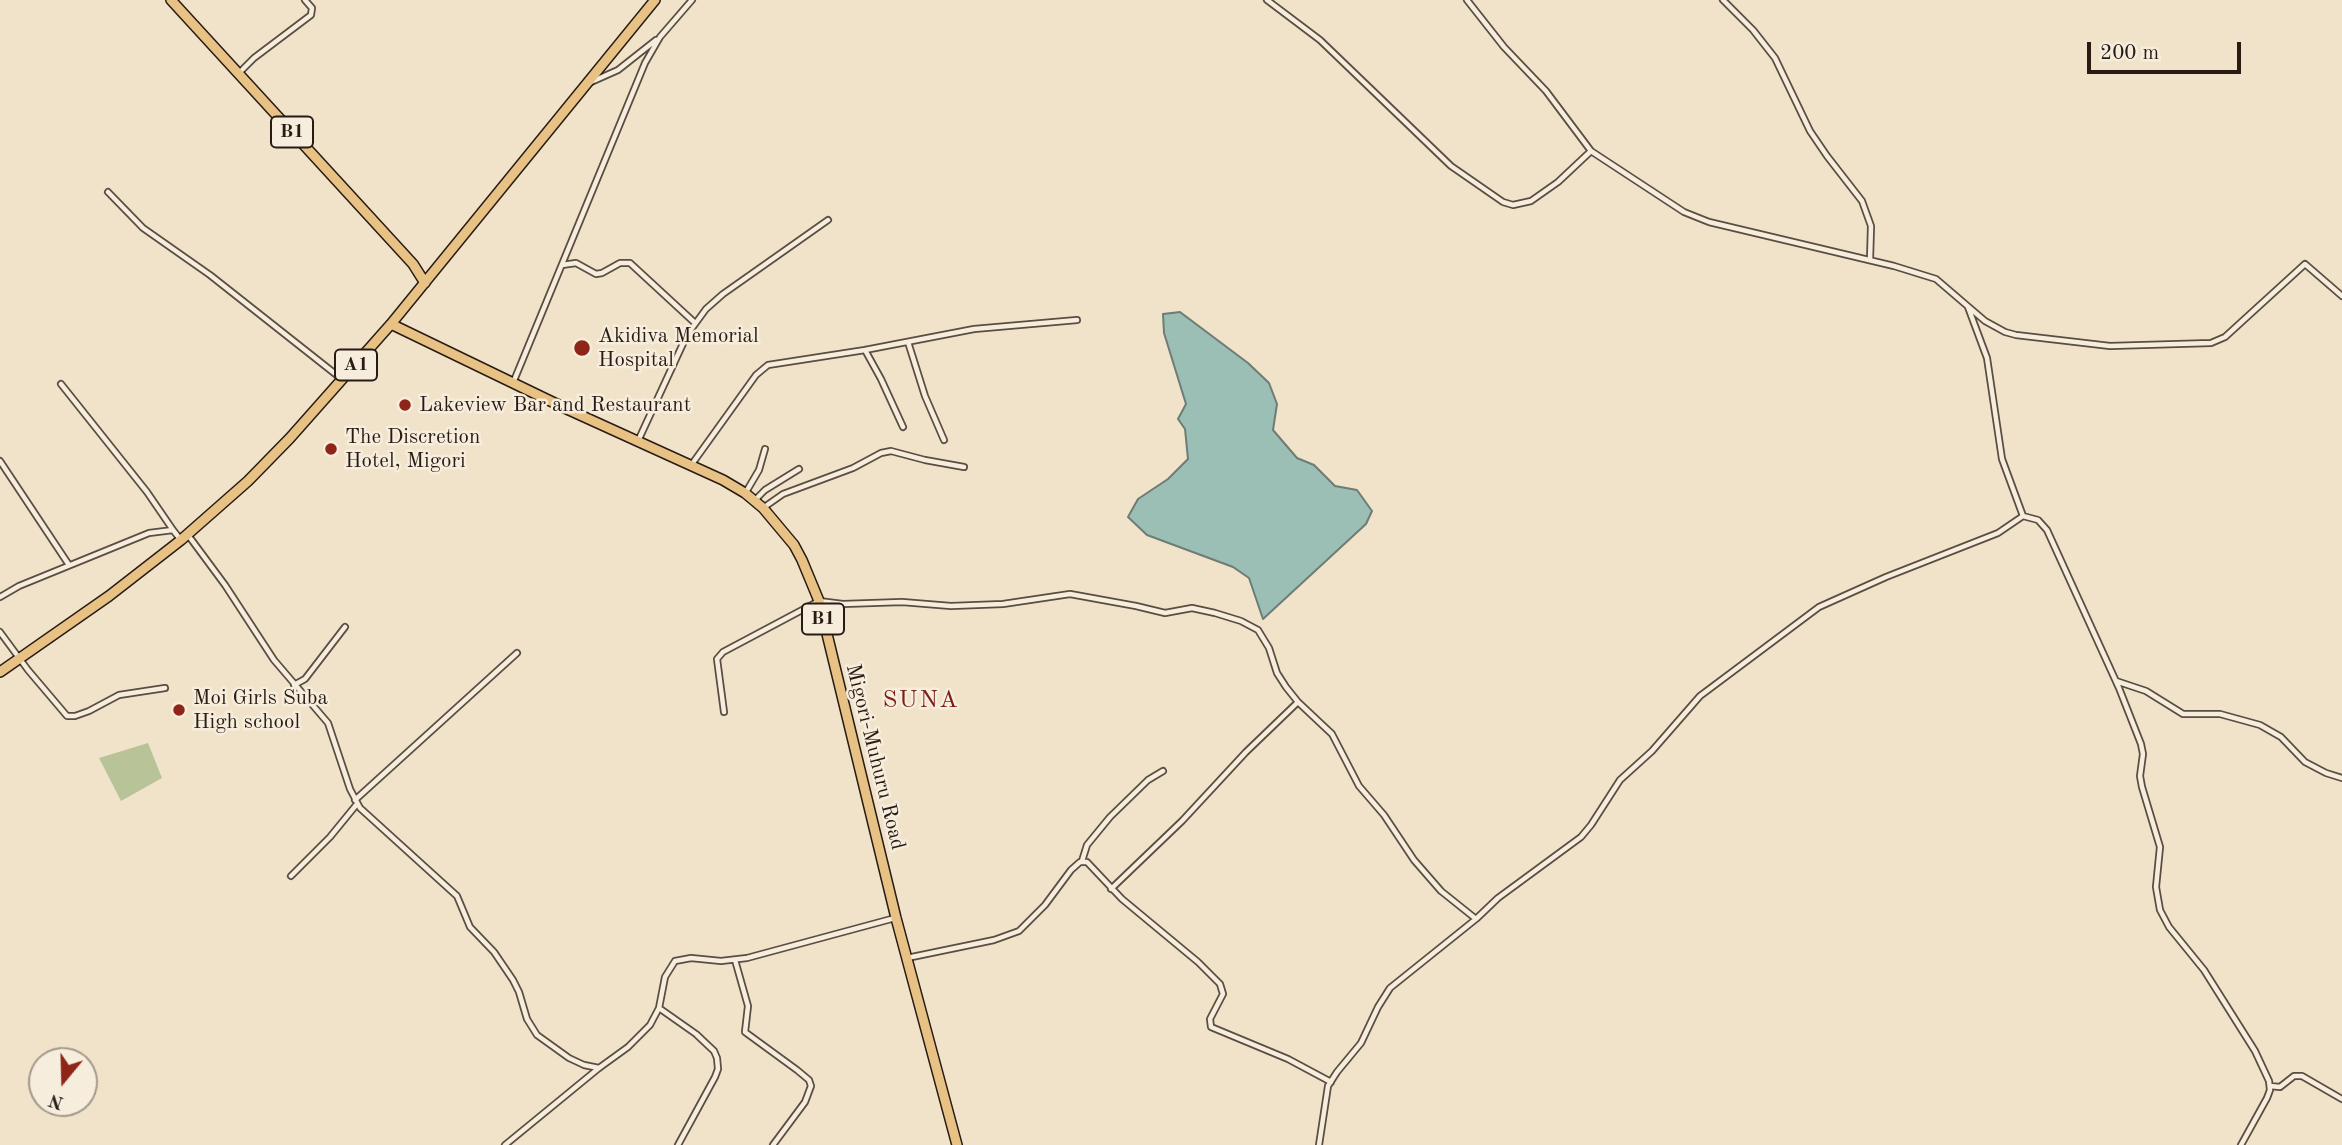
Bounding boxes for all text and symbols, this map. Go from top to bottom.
scale bar [2090,28,2244,72]
text: 200 m [2100,43,2159,64]
road number: B1 [271,116,313,148]
place label: Akidiva Memorial Hospital [598,323,759,373]
marker: Akidiva Memorial Hospital [572,338,592,358]
road number: A1 [335,350,377,380]
place label: Lakeview Bar and Restaurant [419,392,691,418]
marker: Lakeview Bar and Restaurant [397,397,413,413]
place label: The Discretion Hotel, Migori [345,424,480,474]
marker: The Discretion Hotel, Migori [323,441,339,457]
road number: B1 [802,604,844,634]
street label: Migori-Muhuru Road [840,661,910,853]
place label: Moi Girls Suba High school [193,685,328,735]
district label: SUNA [883,687,959,715]
marker: Moi Girls Suba High school [171,702,187,718]
north arrow [28,1047,98,1117]
text: N [47,1089,67,1112]

